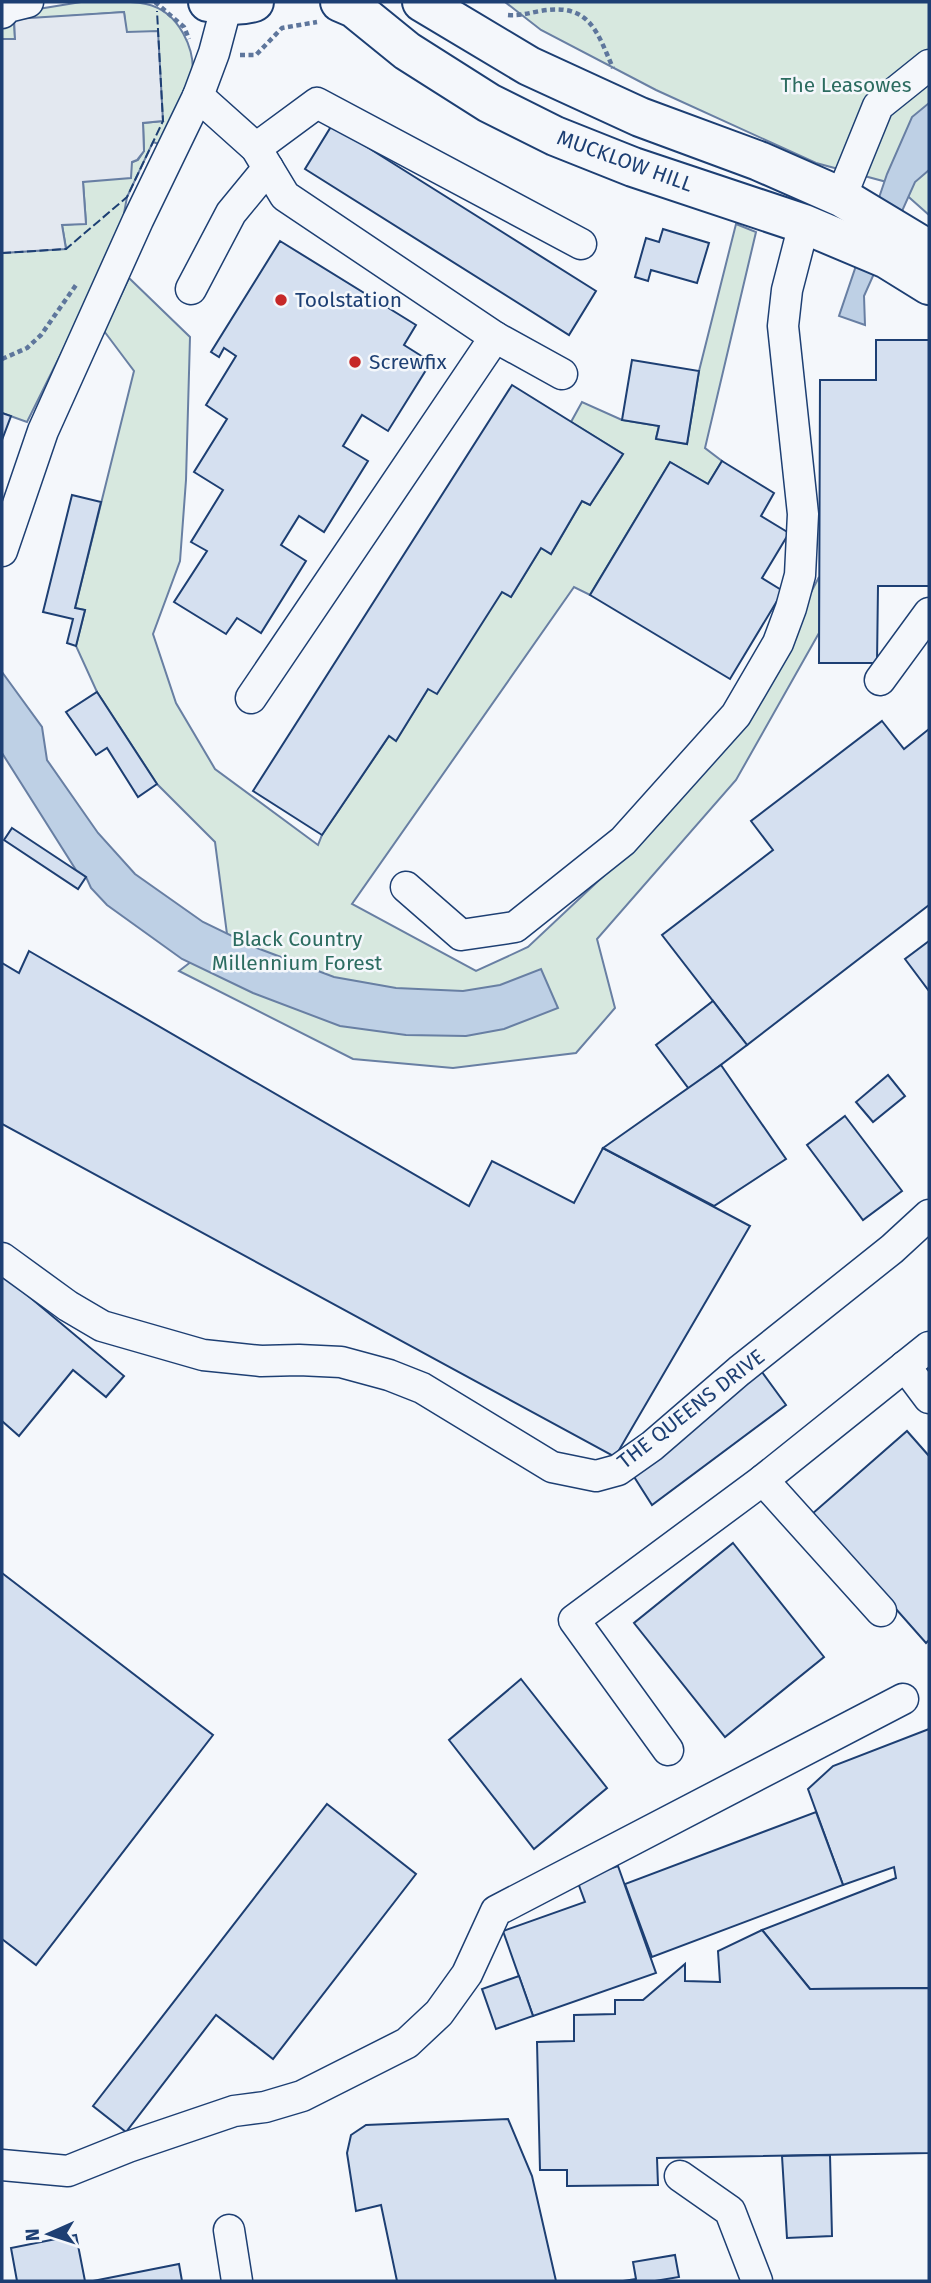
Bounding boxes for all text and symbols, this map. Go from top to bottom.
park label: The Leasowes [781,72,912,98]
street label: MUCKLOW HILL [553,124,697,198]
place label: Toolstation [295,287,402,313]
marker: Toolstation [273,292,289,308]
place label: Screwfix [369,349,448,375]
marker: Screwfix [347,354,363,370]
park label: Black Country Millennium Forest [212,926,383,976]
street label: THE QUEENS DRIVE [612,1343,770,1475]
north arrow [14,2199,84,2269]
text: N [21,2228,44,2242]

